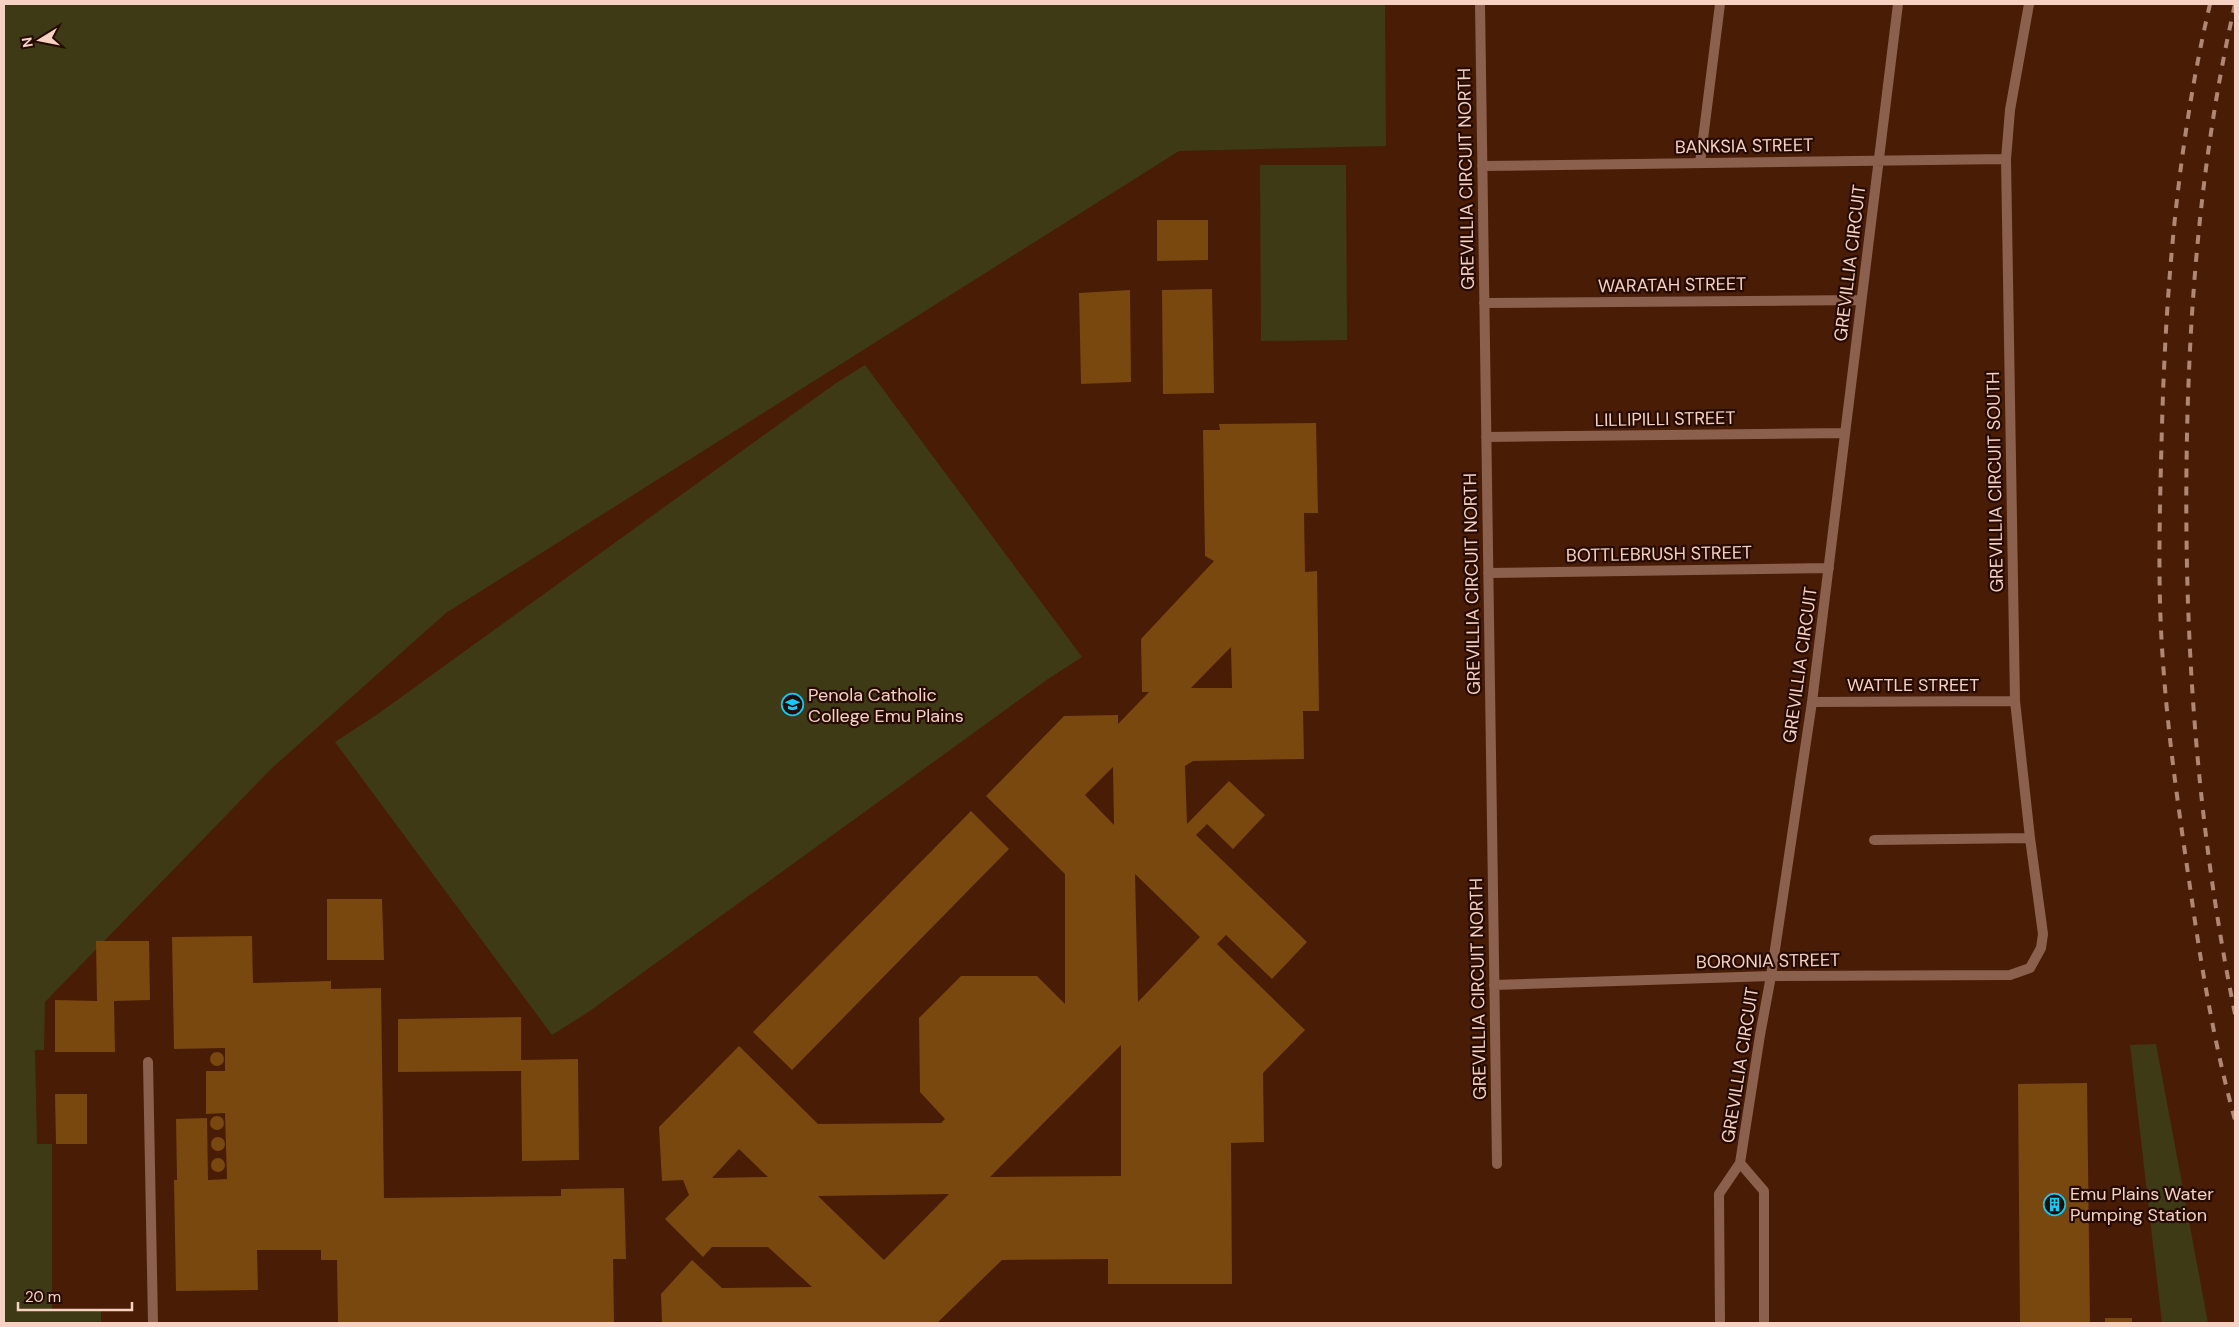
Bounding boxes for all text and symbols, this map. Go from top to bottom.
north arrow [15,15,65,65]
text: N [17,36,37,49]
street label: GREVILLIA CIRCUIT NORTH [1452,68,1480,290]
street label: BANKSIA STREET [1675,133,1813,159]
street label: GREVILLIA CIRCUIT [1828,183,1872,343]
street label: WARATAH STREET [1598,272,1746,298]
street label: GREVILLIA CIRCUIT SOUTH [1981,371,2009,593]
street label: LILLIPILLI STREET [1594,406,1736,432]
street label: GREVILLIA CIRCUIT NORTH [1458,473,1486,695]
street label: BOTTLEBRUSH STREET [1566,540,1752,568]
street label: GREVILLIA CIRCUIT [1777,585,1823,745]
street label: WATTLE STREET [1847,673,1979,697]
place label: Penola Catholic College Emu Plains [808,683,964,728]
school or university icon: Penola Catholic College Emu Plains [780,693,804,717]
street label: GREVILLIA CIRCUIT NORTH [1464,878,1492,1100]
street label: BORONIA STREET [1696,948,1840,974]
street label: GREVILLIA CIRCUIT [1716,985,1764,1145]
place label: Emu Plains Water Pumping Station [2070,1182,2214,1227]
building icon: Emu Plains Water Pumping Station [2042,1192,2066,1216]
scale bar [18,1280,131,1312]
text: 20 m [25,1287,61,1307]

